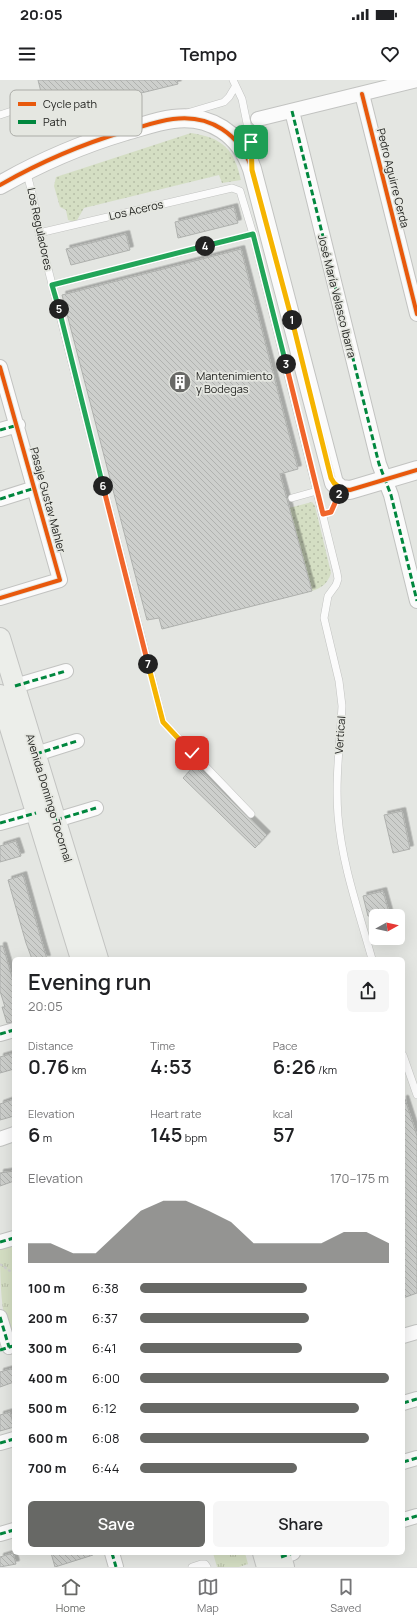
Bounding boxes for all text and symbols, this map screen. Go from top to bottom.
text: 20:05 [20,4,63,25]
text: Tempo [180,42,237,66]
icon: menu [16,43,38,65]
icon: heart [379,43,401,65]
legend [10,90,142,136]
text: Cycle path [43,96,97,111]
text: Path [43,114,66,129]
pin [234,125,268,159]
street label: Pedro Aguirre Cerda [374,127,413,229]
icon: arrive [240,131,262,153]
street label: Los Reguladores [24,186,57,272]
street label: Los Aceros [107,196,165,223]
street label: José María Velasco Ibarra [315,233,360,359]
pin: 4 [195,236,215,256]
text: 4 [202,238,208,253]
pin: 5 [49,299,69,319]
text: 5 [56,301,62,316]
pin: 1 [282,310,302,330]
text: 1 [290,312,294,327]
pin: 3 [276,354,296,374]
text: 3 [283,356,289,371]
place label: Mantenimiento y Bodegas [196,368,273,396]
building icon: Mantenimiento y Bodegas [167,369,193,395]
street label: Pasaje Gustav Mahler [27,445,70,554]
pin: 6 [93,476,113,496]
text: 6 [100,478,106,493]
pin: 2 [329,484,349,504]
text: 2 [336,486,342,501]
pin: 7 [138,654,158,674]
text: 7 [145,656,151,671]
street label: Vertical [331,715,348,754]
street label: Avenida Domingo Tocornal [23,732,76,864]
pin [175,736,209,770]
icon: check [181,742,203,764]
north arrow [369,909,405,945]
map controls [369,909,405,945]
text: Evening run [28,967,151,997]
button: share [347,970,389,1012]
text: 20:05 [28,997,63,1015]
text: Distance [28,1038,73,1053]
text: Time [150,1038,175,1053]
text: Pace [273,1038,298,1053]
text: 0.76 [28,1053,69,1080]
text: 4:53 [150,1053,192,1080]
text: 6:26 [273,1053,316,1080]
text: km [69,1062,86,1077]
text: /km [316,1062,337,1077]
text: Elevation [28,1106,74,1121]
text: Heart rate [150,1106,201,1121]
text: kcal [273,1106,293,1121]
text: 6 [28,1121,40,1148]
text: 145 [150,1121,183,1148]
text: 57 [273,1121,295,1148]
text: m [40,1130,52,1145]
text: bpm [183,1130,207,1145]
text: Elevation [28,1169,83,1187]
text: 170–175 m [330,1169,389,1187]
text: 100 m [28,1279,65,1297]
text: 6:38 [92,1279,119,1297]
text: 200 m [28,1309,67,1327]
text: 6:37 [92,1309,118,1327]
text: 300 m [28,1339,67,1357]
text: 6:41 [92,1339,117,1357]
text: 400 m [28,1369,67,1387]
text: 6:00 [92,1369,120,1387]
text: 500 m [28,1399,67,1417]
text: 6:12 [92,1399,116,1417]
text: 600 m [28,1429,67,1447]
text: 6:08 [92,1429,119,1447]
text: 700 m [28,1459,66,1477]
text: 6:44 [92,1459,119,1477]
button: Save [28,1501,205,1547]
button: Share [213,1501,389,1547]
tab: Home [56,1576,85,1615]
tab: Map [197,1576,219,1615]
tab: Saved [330,1576,361,1615]

